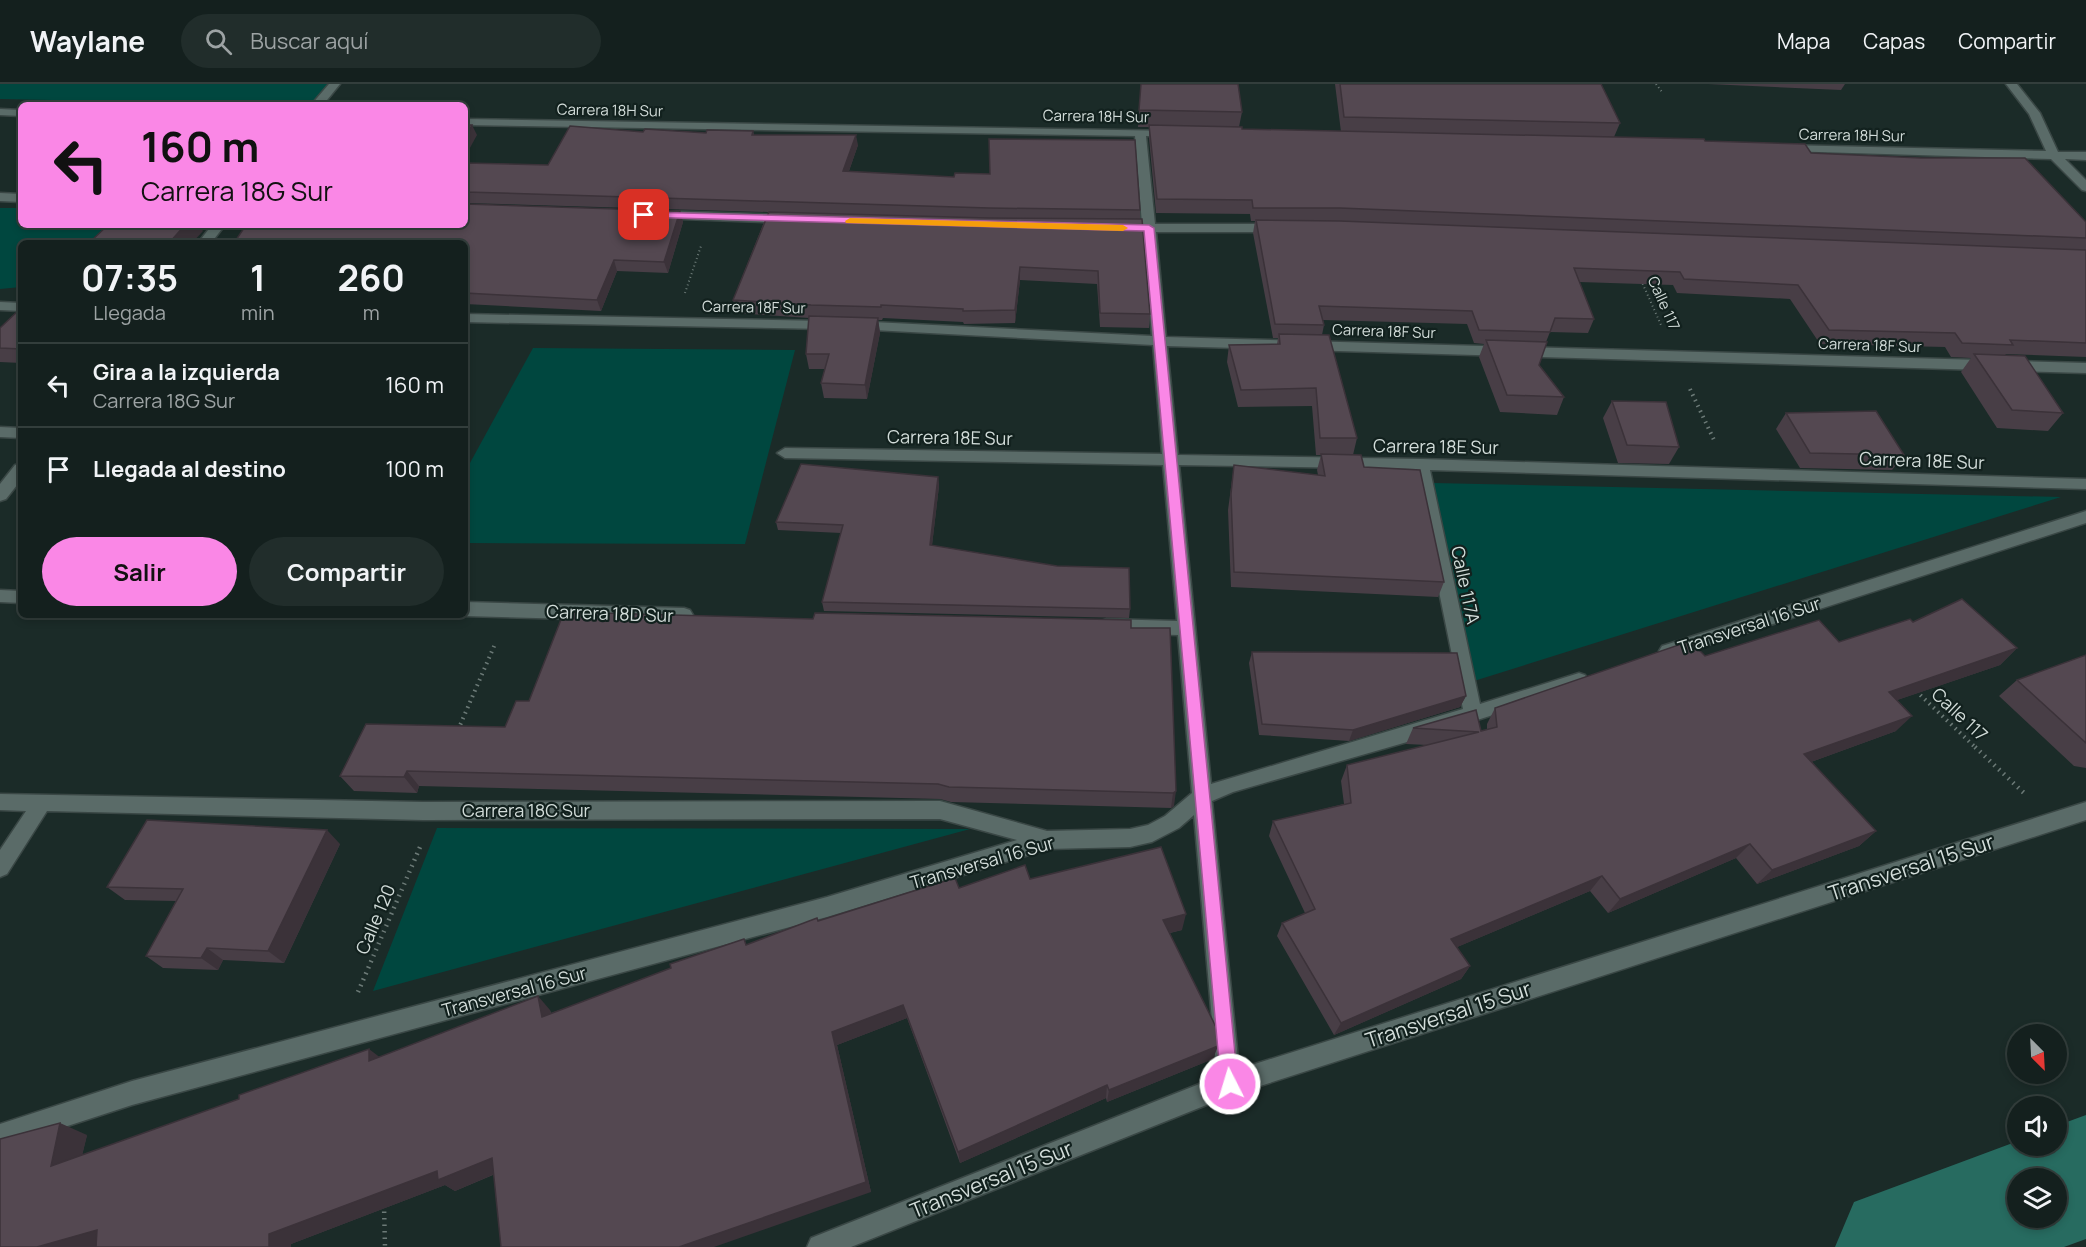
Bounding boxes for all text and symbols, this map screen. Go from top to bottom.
search box [181,14,601,68]
text: Waylane [30,22,145,60]
icon: search [202,25,235,58]
text: Buscar aquí [250,26,368,56]
text: Mapa [1777,27,1830,55]
text: Capas [1863,27,1925,55]
text: Compartir [1958,27,2056,55]
street label: Carrera 18H Sur [557,99,664,121]
street label: Carrera 18H Sur [1043,105,1150,127]
text: 160 m [141,117,259,175]
street label: Carrera 18H Sur [1799,124,1906,146]
icon: left [42,126,120,204]
text: Carrera 18G Sur [141,172,333,209]
pin [618,189,669,240]
icon: arrive [627,198,660,231]
text: 07:35 [81,253,178,302]
text: 1 [250,253,266,302]
text: 260 [338,253,405,302]
street label: Calle 117 [1643,273,1685,333]
street label: Carrera 18F Sur [702,296,807,318]
text: Llegada [93,299,166,326]
text: min [241,299,275,326]
text: m [363,299,380,326]
street label: Carrera 18F Sur [1332,319,1437,343]
street label: Carrera 18F Sur [1818,333,1923,357]
text: Gira a la izquierda [93,357,280,387]
icon: left [42,369,75,402]
text: 160 m [385,370,444,400]
text: Carrera 18G Sur [93,387,235,414]
street label: Carrera 18E Sur [887,424,1013,450]
street label: Carrera 18E Sur [1373,433,1499,459]
street label: Carrera 18E Sur [1859,446,1986,474]
icon: arrive [42,453,75,486]
text: Llegada al destino [93,454,286,484]
text: 100 m [386,454,444,484]
button: Salir [42,537,237,606]
button: Compartir [249,537,444,606]
street label: Calle 117A [1446,544,1486,627]
street label: Transversal 16 Sur [1675,590,1824,659]
street label: Carrera 18D Sur [546,599,675,627]
street label: Calle 117 [1927,682,1993,746]
street label: Carrera 18C Sur [462,798,591,822]
street label: Transversal 15 Sur [1825,827,1998,907]
street label: Transversal 16 Sur [907,830,1057,894]
street label: Calle 120 [350,880,400,958]
street label: Transversal 16 Sur [439,960,589,1022]
street label: Transversal 15 Sur [1362,974,1535,1054]
north arrow [2007,1024,2067,1084]
map controls [2007,1024,2067,1228]
position arrow [1198,1052,1262,1116]
button: sound [2007,1096,2067,1156]
street label: Transversal 15 Sur [906,1134,1077,1224]
button: layers [2007,1168,2067,1228]

